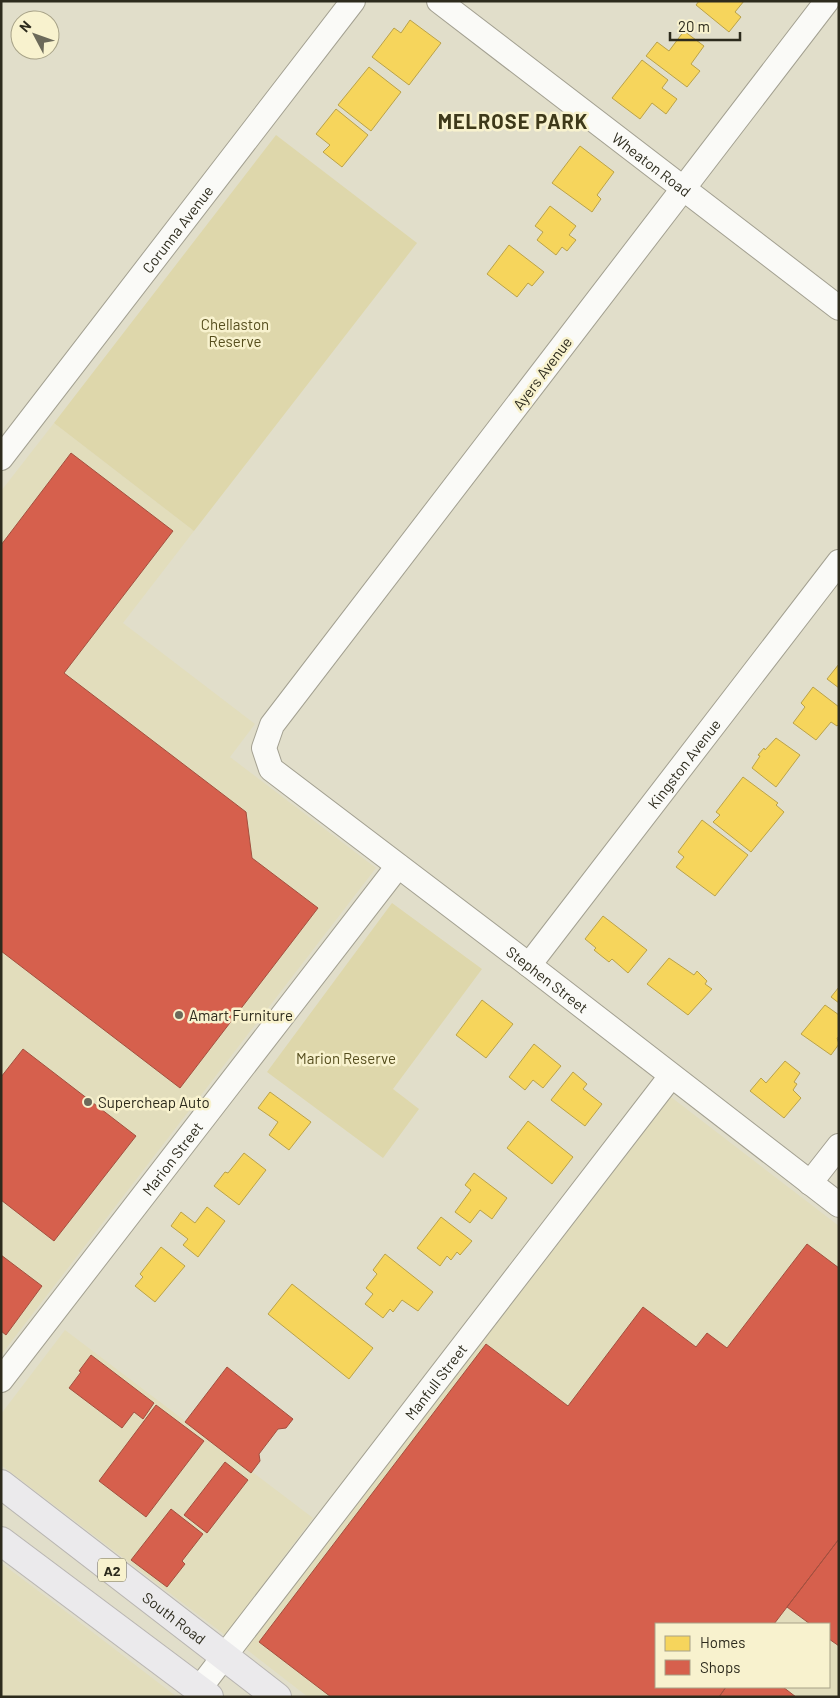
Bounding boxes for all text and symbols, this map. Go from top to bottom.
north arrow [10,10,60,60]
scale bar [670,10,740,42]
text: N [15,17,34,35]
text: 20 m [678,17,710,35]
district label: MELROSE PARK [438,109,588,133]
street label: Wheaton Road [609,128,695,200]
street label: Corunna Avenue [138,182,217,276]
park label: Chellaston Reserve [201,315,269,350]
street label: Ayers Avenue [509,333,575,413]
street label: Kingston Avenue [644,715,724,812]
street label: Stephen Street [503,942,592,1016]
place label: Amart Furniture [189,1006,293,1024]
marker: Amart Furniture [173,1009,185,1021]
park label: Marion Reserve [296,1049,396,1067]
place label: Supercheap Auto [98,1093,210,1111]
marker: Supercheap Auto [82,1096,94,1108]
street label: Marion Street [138,1118,206,1199]
street label: Manfull Street [401,1340,471,1423]
road number: A2 [98,1558,126,1582]
street label: South Road [139,1588,209,1648]
legend [655,1623,830,1688]
text: Homes [700,1633,745,1651]
text: Shops [700,1658,740,1676]

